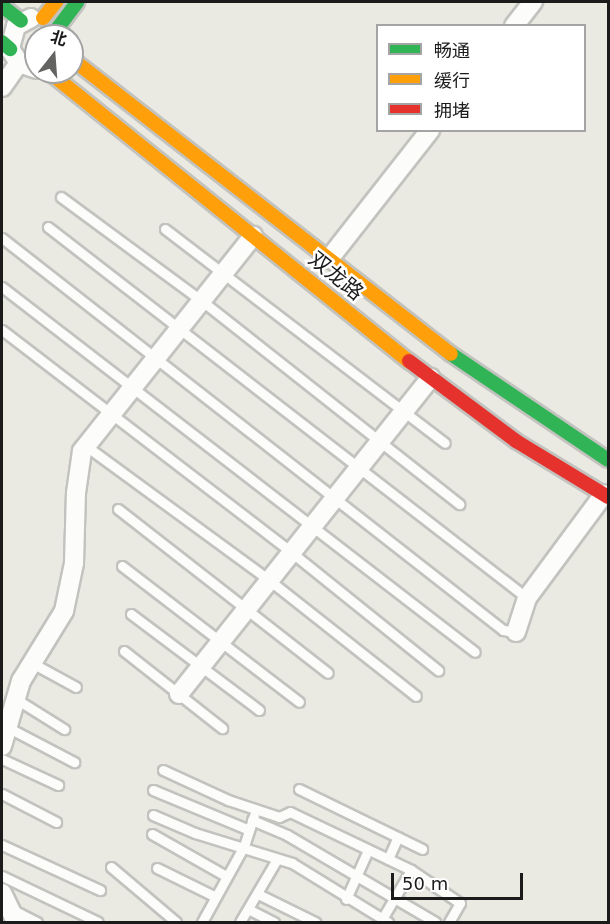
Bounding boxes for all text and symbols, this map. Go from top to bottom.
north arrow [24,24,84,84]
legend [376,24,586,132]
text: 北 [48,27,69,50]
text: 畅通 [434,40,470,61]
text: 缓行 [434,70,470,91]
text: 拥堵 [434,100,470,121]
street label: 双龙路 [304,246,368,306]
scale bar [394,861,526,899]
text: 50 m [402,873,448,894]

